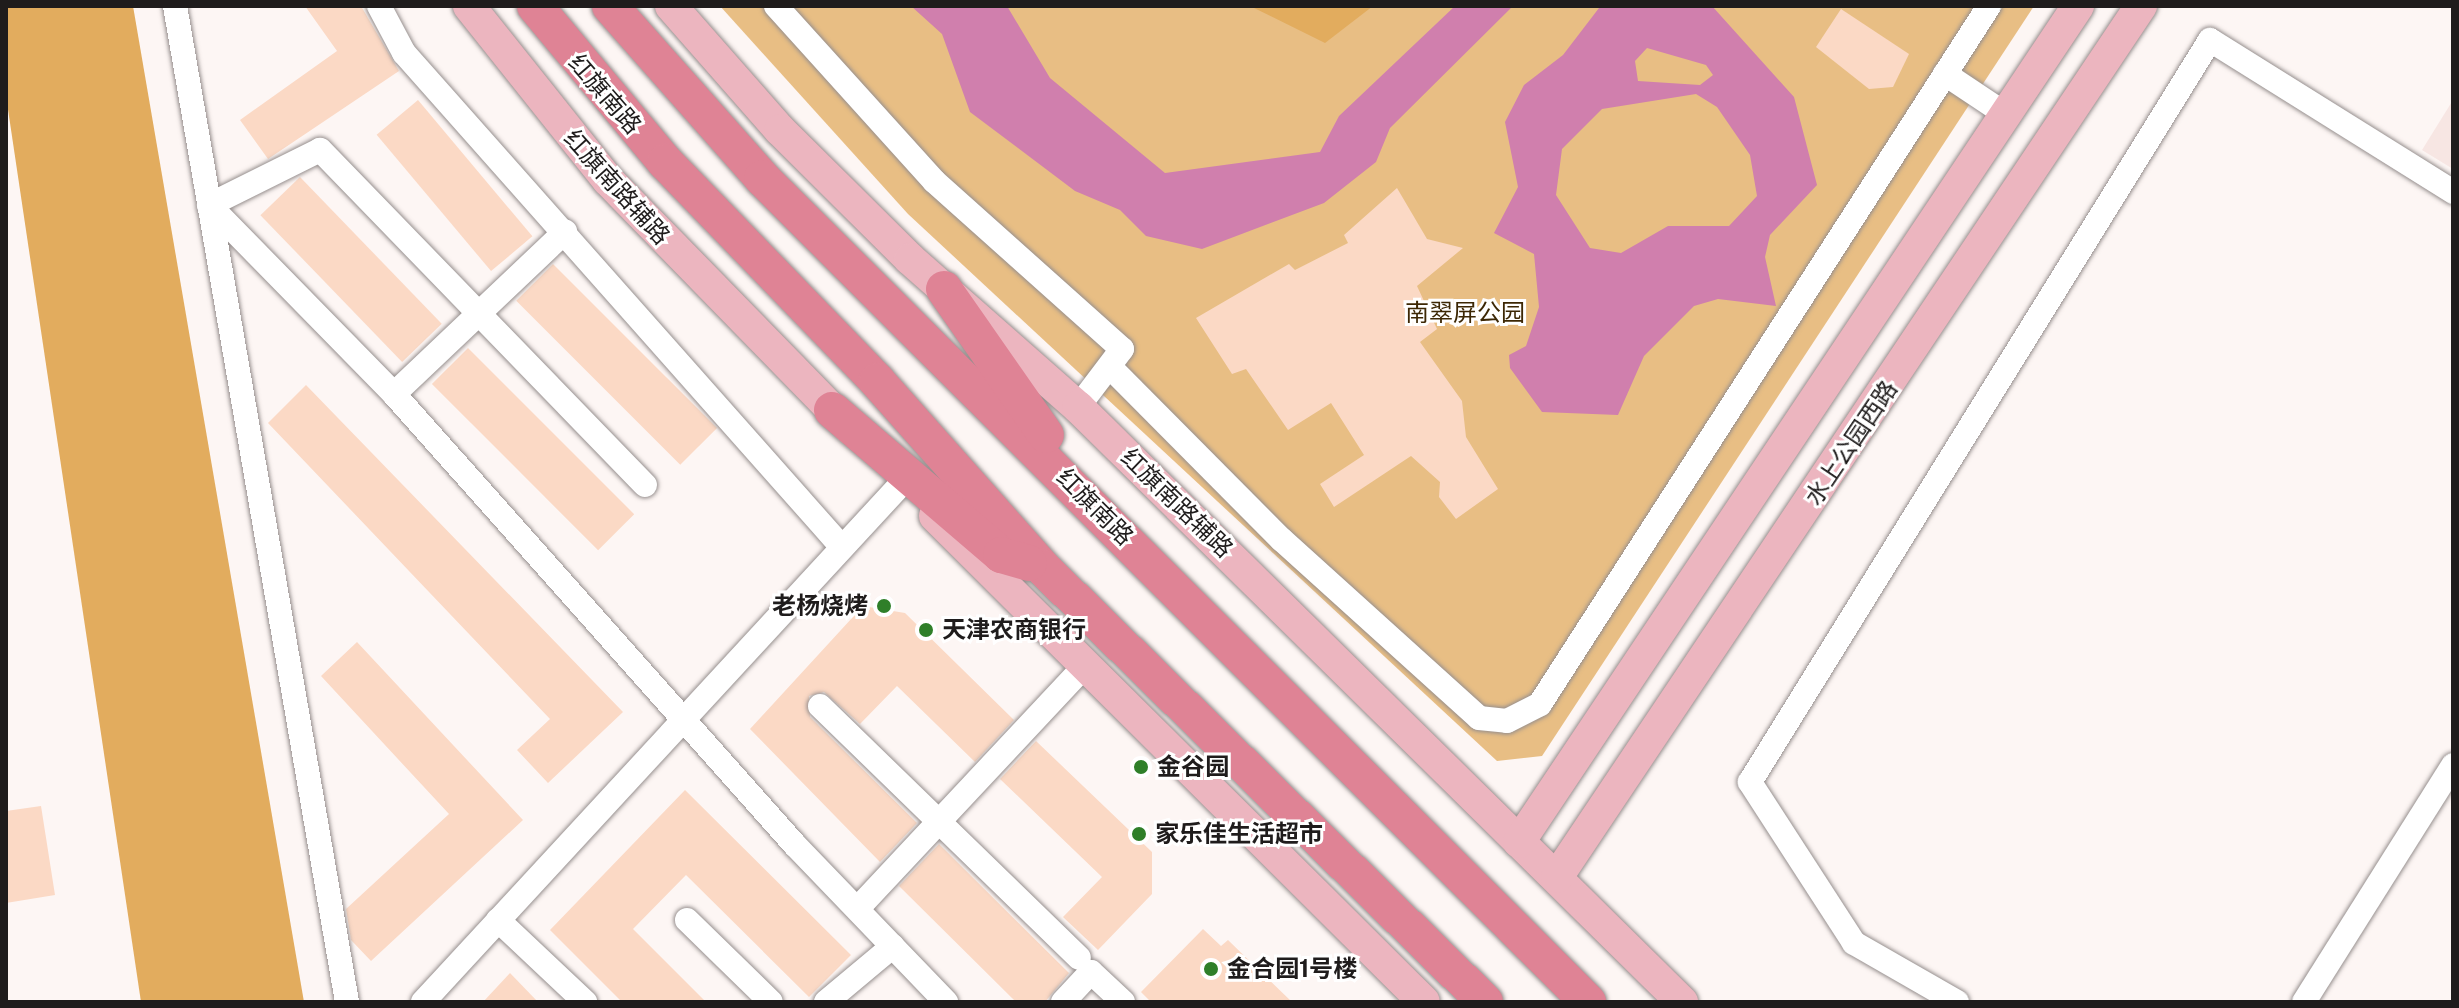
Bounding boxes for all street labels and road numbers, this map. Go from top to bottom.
street label: 红旗南路 [563,48,647,140]
street label: 红旗南路辅路 [558,124,676,250]
street label: 水上公园西路 [1799,375,1903,511]
street label: 红旗南路辅路 [1115,443,1239,563]
street label: 红旗南路 [1051,463,1139,551]

